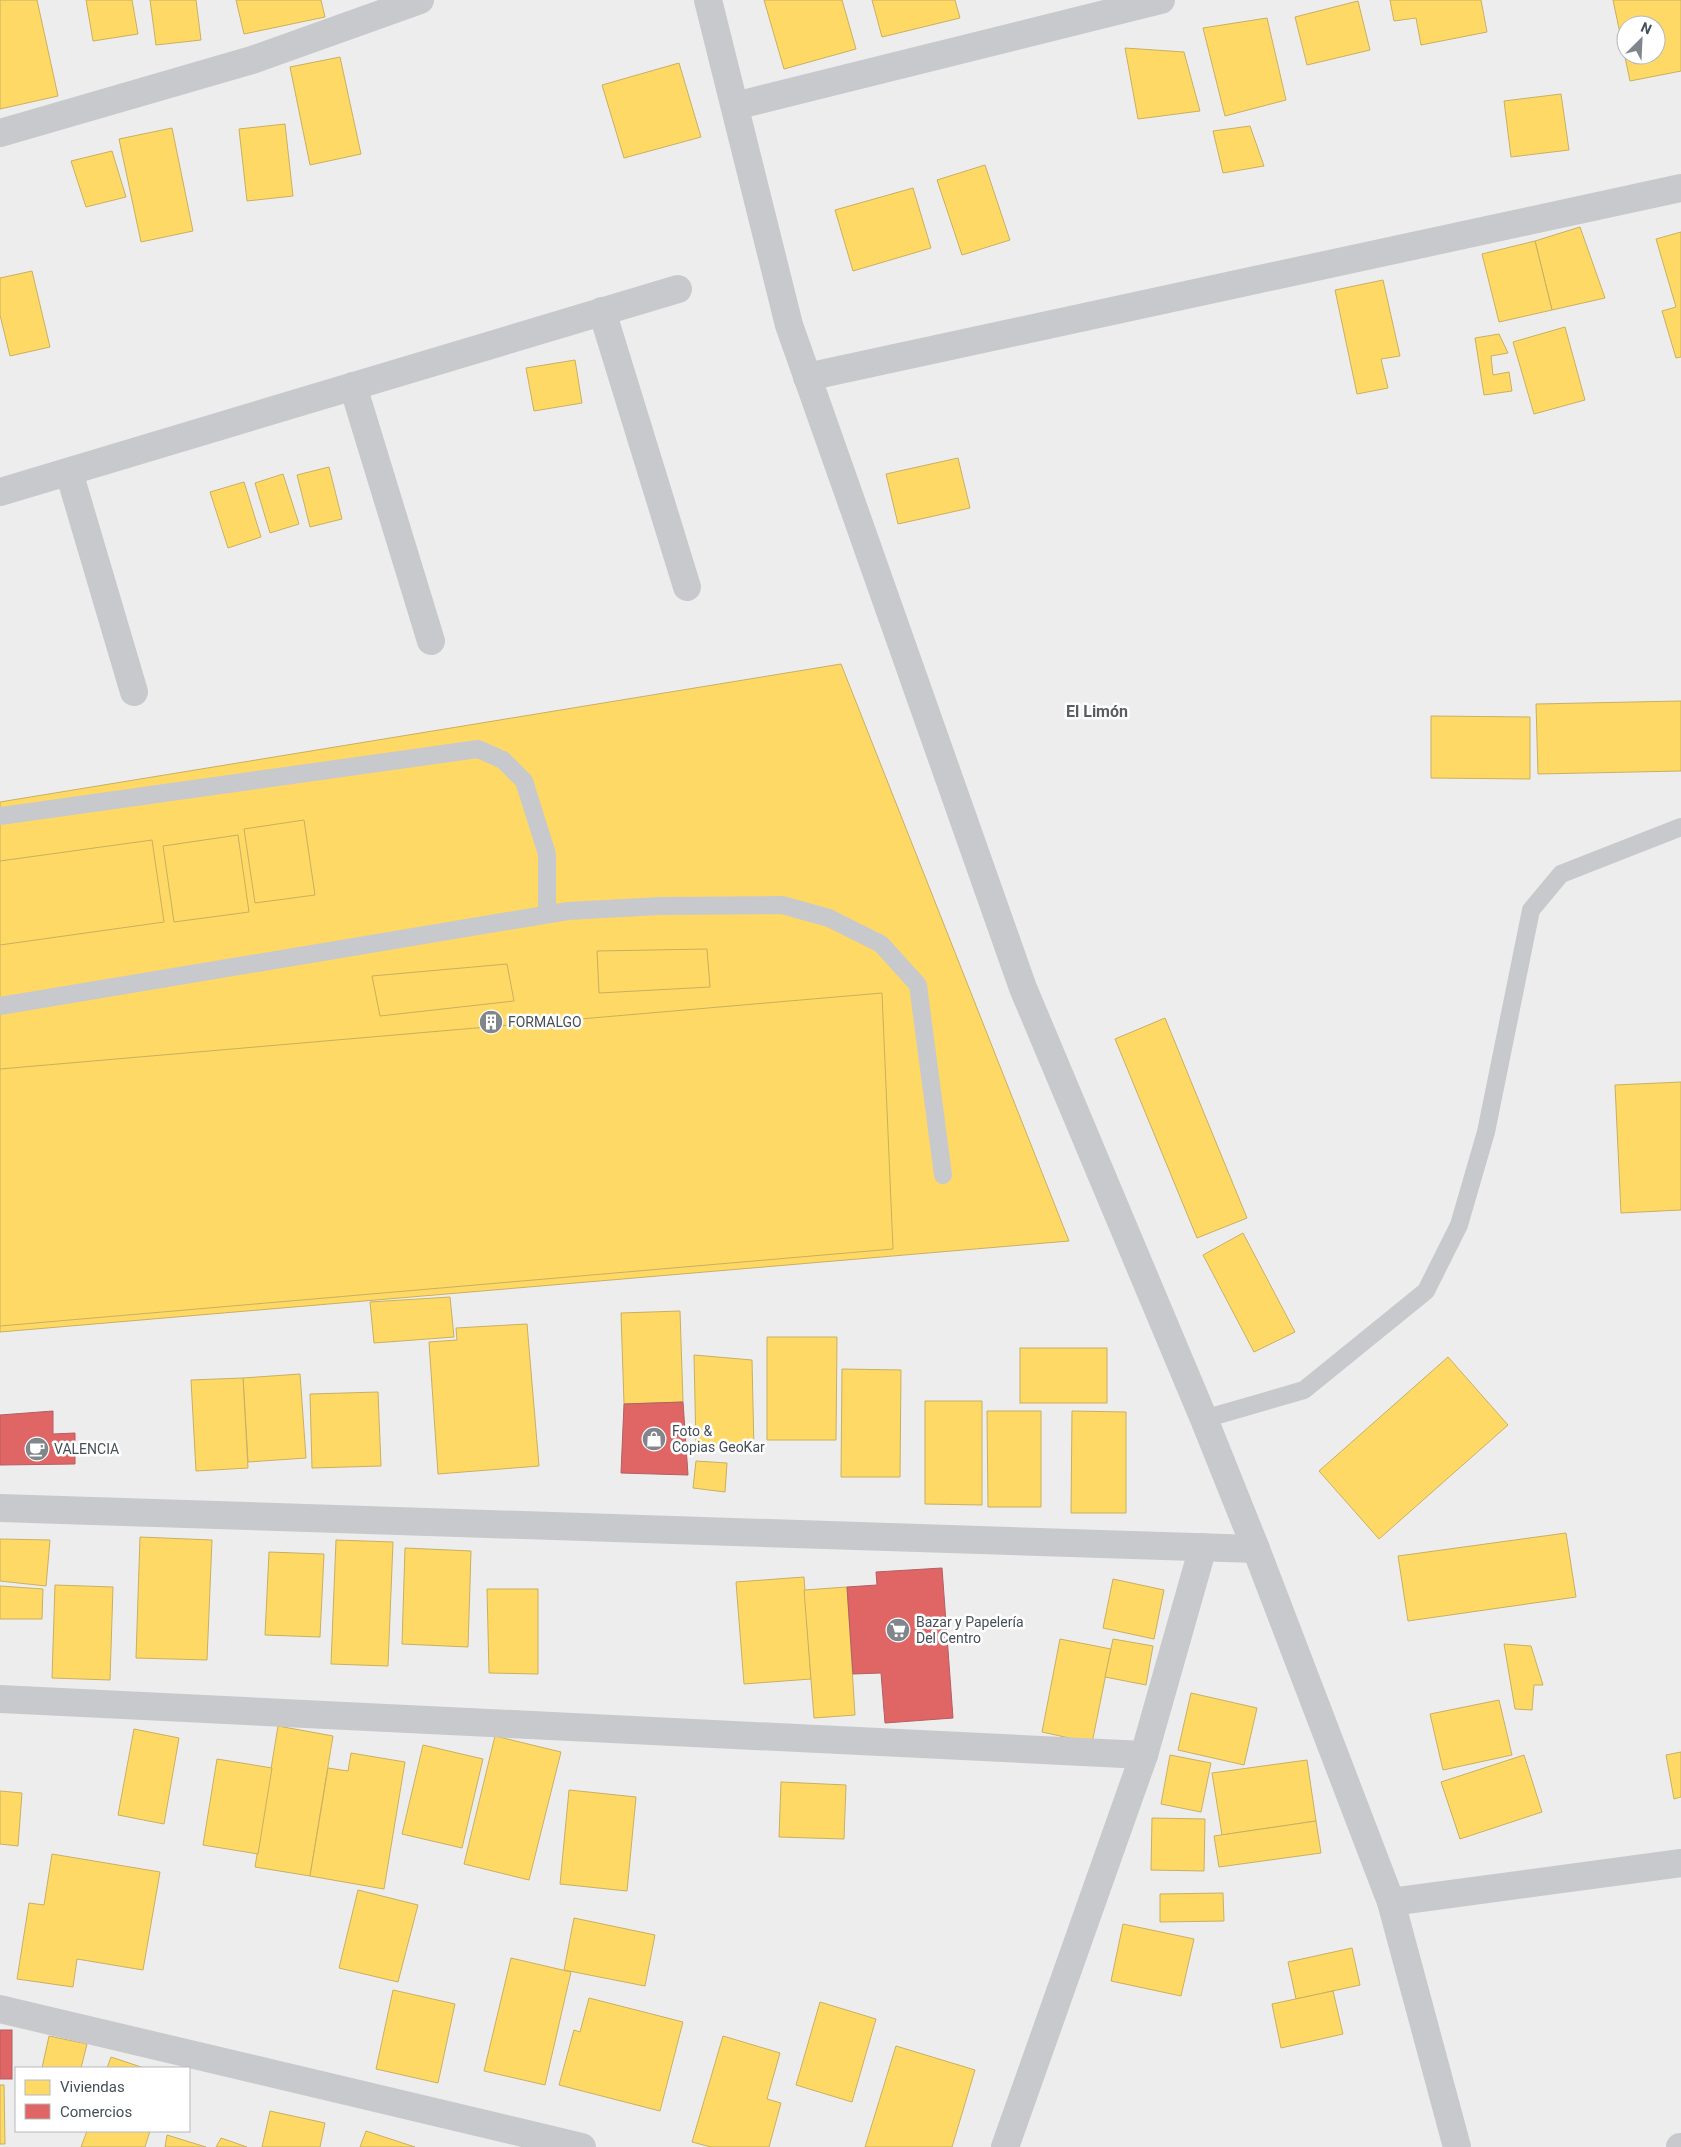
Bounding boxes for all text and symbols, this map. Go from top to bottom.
north arrow [1616,15,1666,65]
text: N [1639,19,1654,37]
district label: El Limón [1066,702,1128,721]
building icon: FORMALGO [478,1009,504,1035]
place label: FORMALGO [508,1014,582,1030]
place label: Foto & Copias GeoKar [672,1423,765,1455]
shop icon: Foto & Copias GeoKar [641,1426,667,1452]
cafe icon: VALENCIA [24,1436,50,1462]
place label: VALENCIA [54,1441,119,1457]
place label: Bazar y Papelería Del Centro [916,1614,1024,1646]
supermarket icon: Bazar y Papelería Del Centro [885,1617,911,1643]
legend [15,2067,190,2132]
text: Viviendas [60,2078,125,2096]
text: Comercios [60,2103,132,2121]

